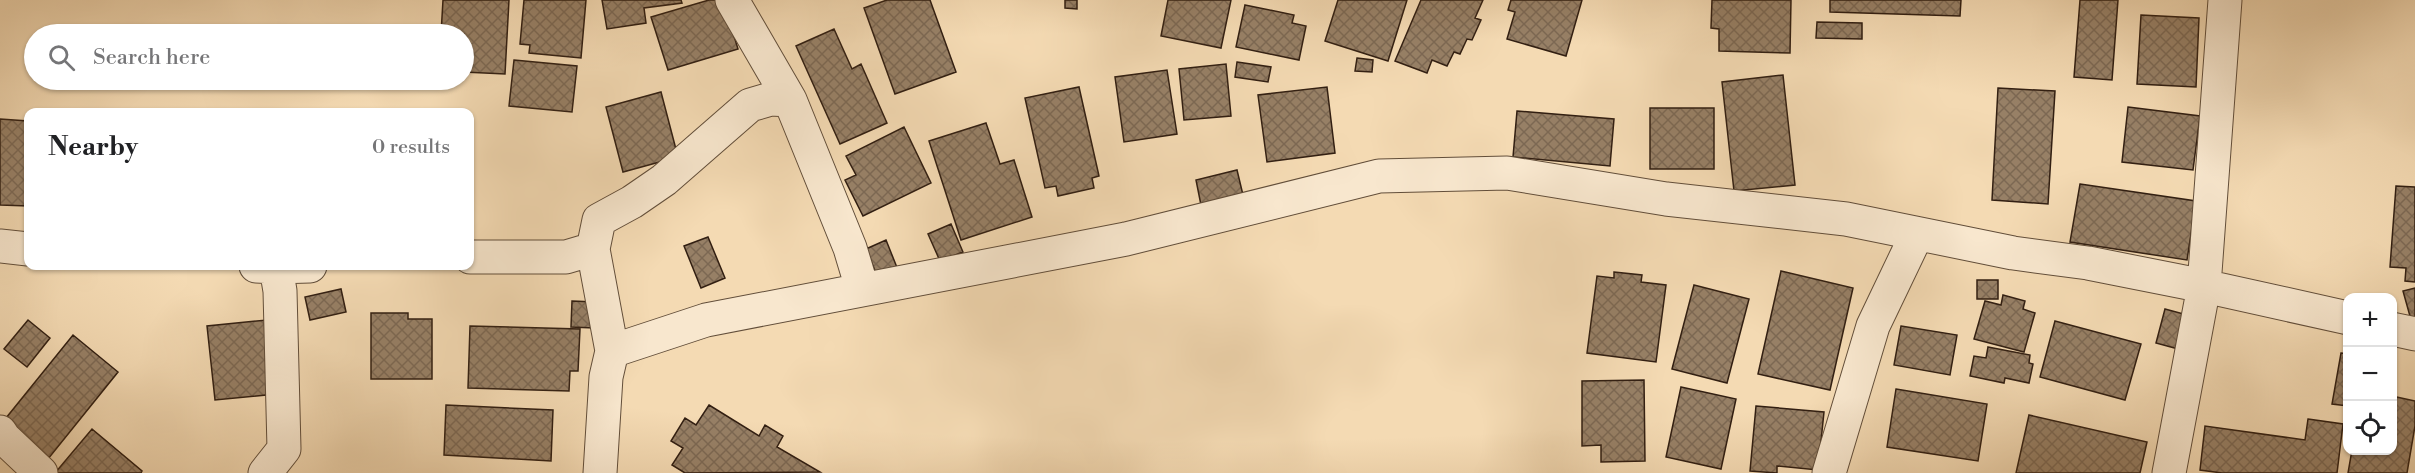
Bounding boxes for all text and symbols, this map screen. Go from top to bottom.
search box [24,24,474,90]
icon: search [45,41,78,74]
text: Search here [93,44,210,71]
text: Nearby [48,131,138,163]
text: 0 results [372,135,450,160]
map controls [2343,293,2397,455]
button: + [2343,293,2397,347]
button: − [2343,347,2397,401]
button: locate [2343,401,2397,455]

